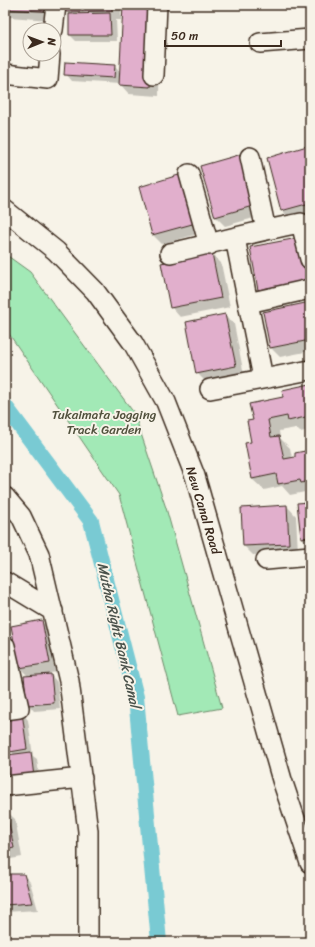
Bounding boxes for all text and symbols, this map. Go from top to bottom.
north arrow [22,22,62,62]
scale bar [165,22,281,48]
text: 50 m [171,25,198,47]
text: N [42,37,61,46]
park label: Tukaimata Jogging Track Garden [52,403,157,441]
street label: New Canal Road [179,463,228,558]
water label: Mutha Right Bank Canal [90,560,148,713]

